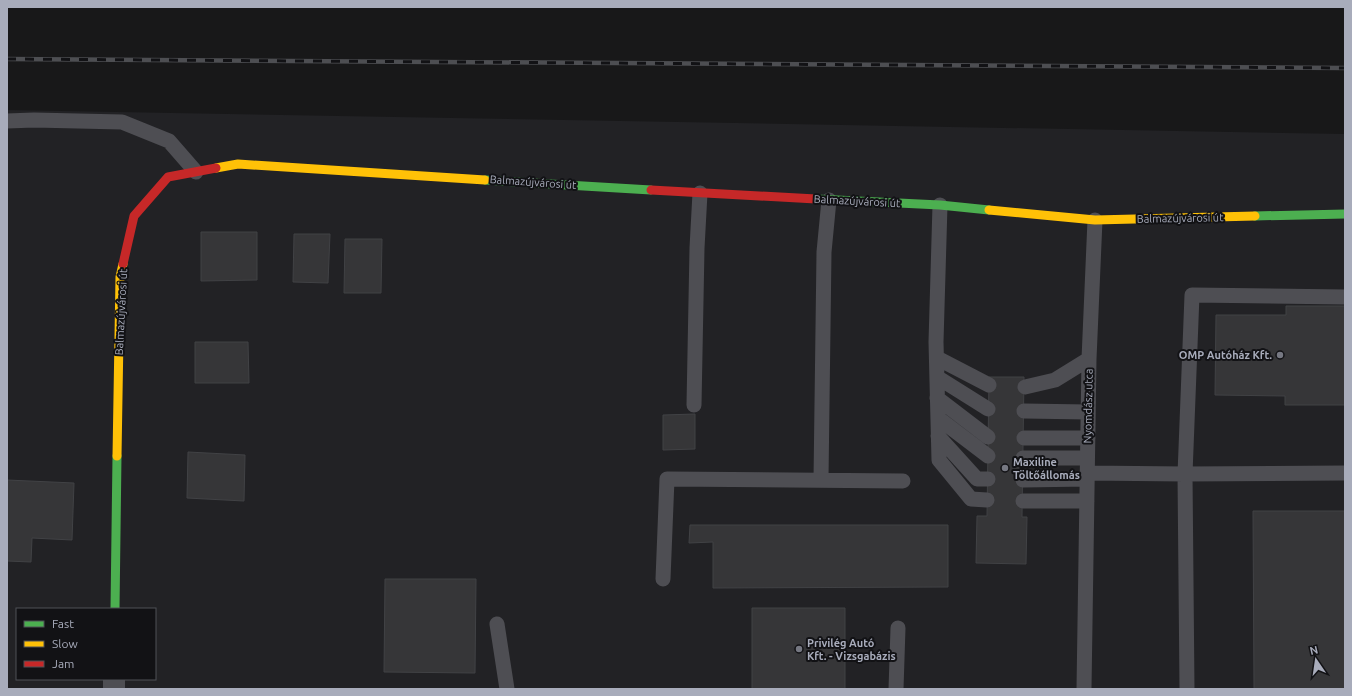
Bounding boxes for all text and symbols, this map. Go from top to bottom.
street label: Balmazújvárosi út [489,173,577,191]
street label: Balmazújvárosi út [813,193,901,209]
street label: Balmazújvárosi út [1136,211,1224,225]
street label: Balmazújvárosi út [113,268,129,356]
place label: OMP Autóház Kft. [1179,349,1272,361]
marker: OMP Autóház Kft. [1275,350,1285,360]
street label: Nyomdász utca [1081,368,1095,444]
place label: Maxiline Töltőállomás [1013,456,1080,481]
marker: Maxiline Töltőállomás [1000,463,1010,473]
legend [16,608,156,680]
text: Fast [52,617,74,630]
text: Slow [52,637,78,650]
place label: Privilég Autó Kft. - Vizsgabázis [807,637,896,662]
north arrow [1296,640,1336,680]
text: N [1308,643,1319,657]
marker: Privilég Autó Kft. - Vizsgabázis [794,644,804,654]
text: Jam [52,657,74,670]

